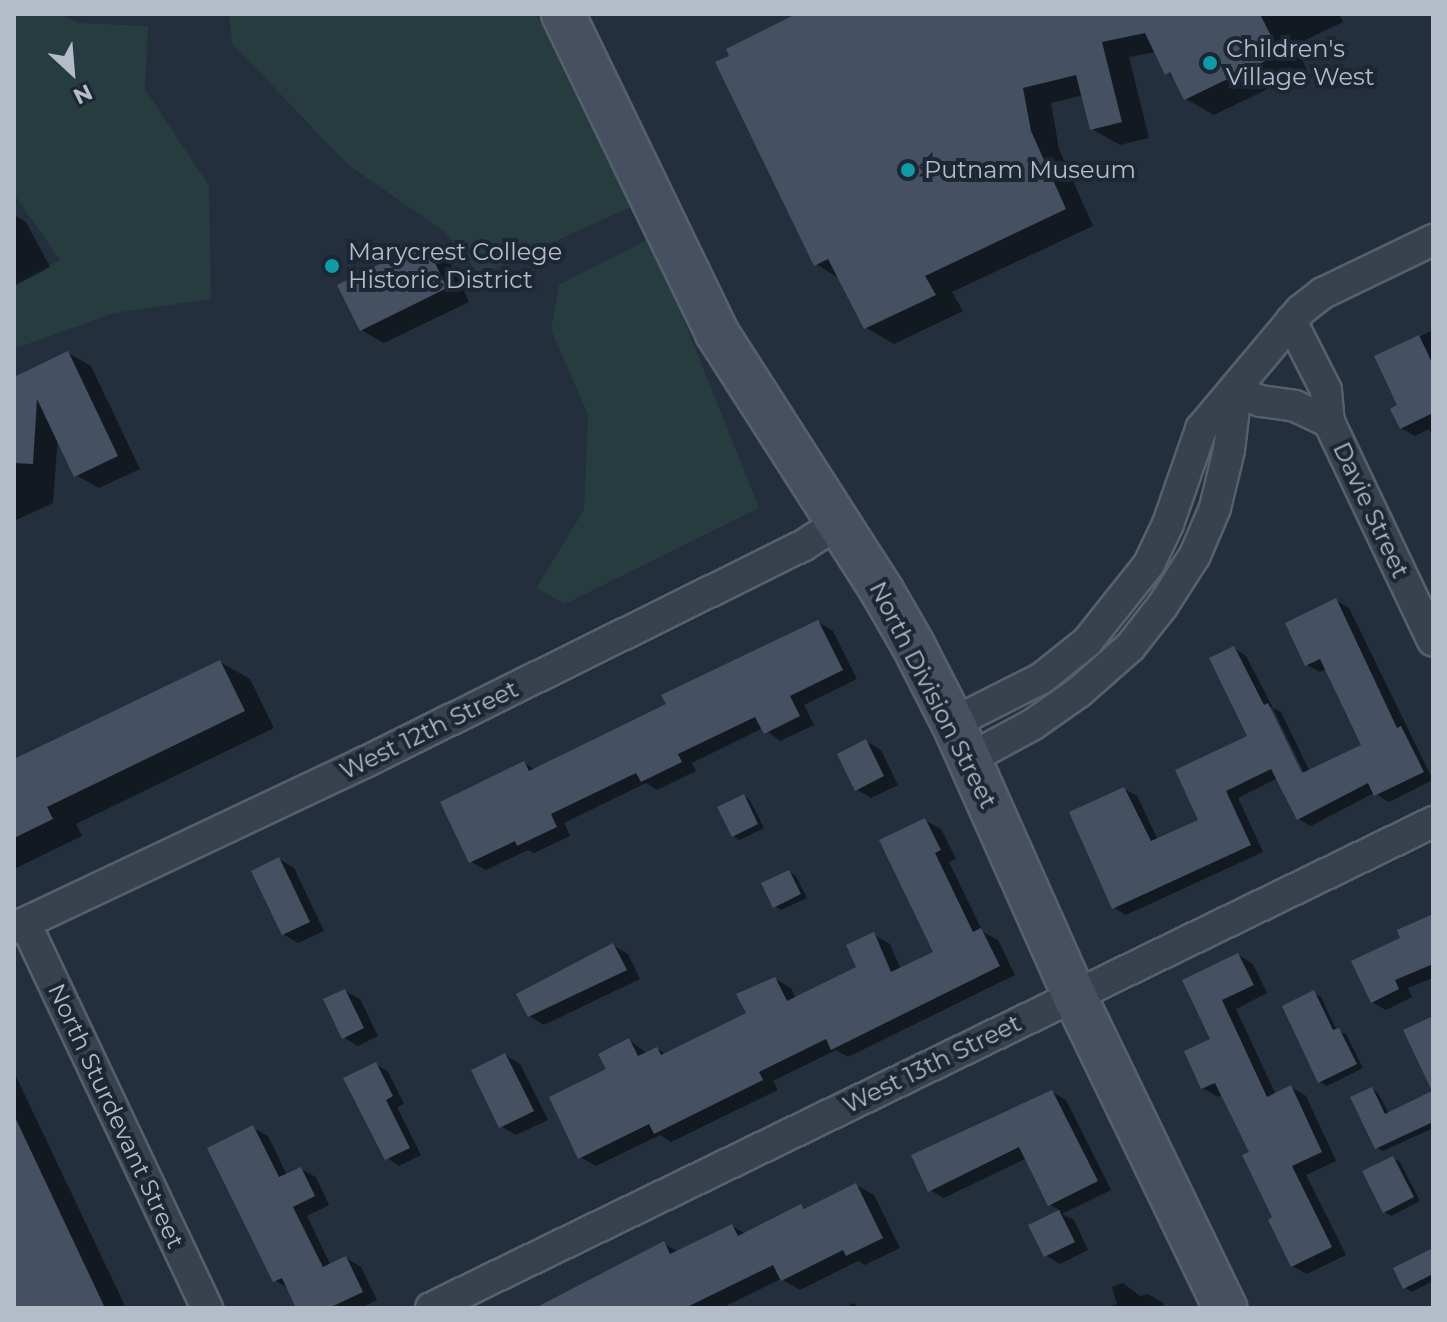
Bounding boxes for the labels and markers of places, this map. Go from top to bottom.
place label: Children's Village West [1226,35,1374,91]
marker: Children's Village West [1201,54,1219,72]
place label: Putnam Museum [924,156,1136,184]
marker: Putnam Museum [899,161,917,179]
place label: Marycrest College Historic District [348,238,562,294]
marker: Marycrest College Historic District [323,257,341,275]

